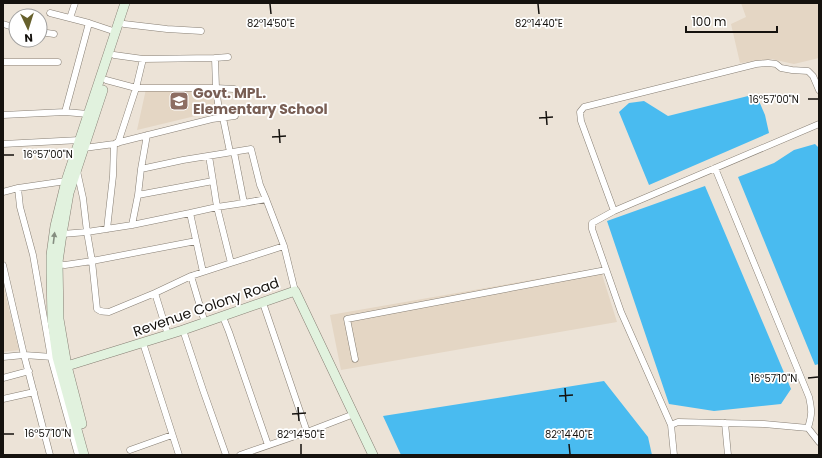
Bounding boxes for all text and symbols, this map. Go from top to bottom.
north arrow [8,8,48,48]
scale bar [686,8,777,34]
text: 100 m [692,13,726,30]
text: 82°14'50"E [247,16,295,31]
text: 82°14'40"E [515,16,563,31]
text: N [24,30,33,46]
place label: Govt. MPL. Elementary School [193,83,328,119]
school or university icon: Govt. MPL. Elementary School [168,90,190,112]
text: 16°57'00"N [749,92,799,107]
text: 16°57'00"N [23,147,73,162]
one-way arrow [50,232,57,244]
street label: Revenue Colony Road [130,273,282,341]
text: 16°57'10"N [751,371,797,386]
text: 16°57'10"N [25,426,71,441]
text: 82°14'50"E [277,427,325,442]
text: 82°14'40"E [545,427,593,442]

